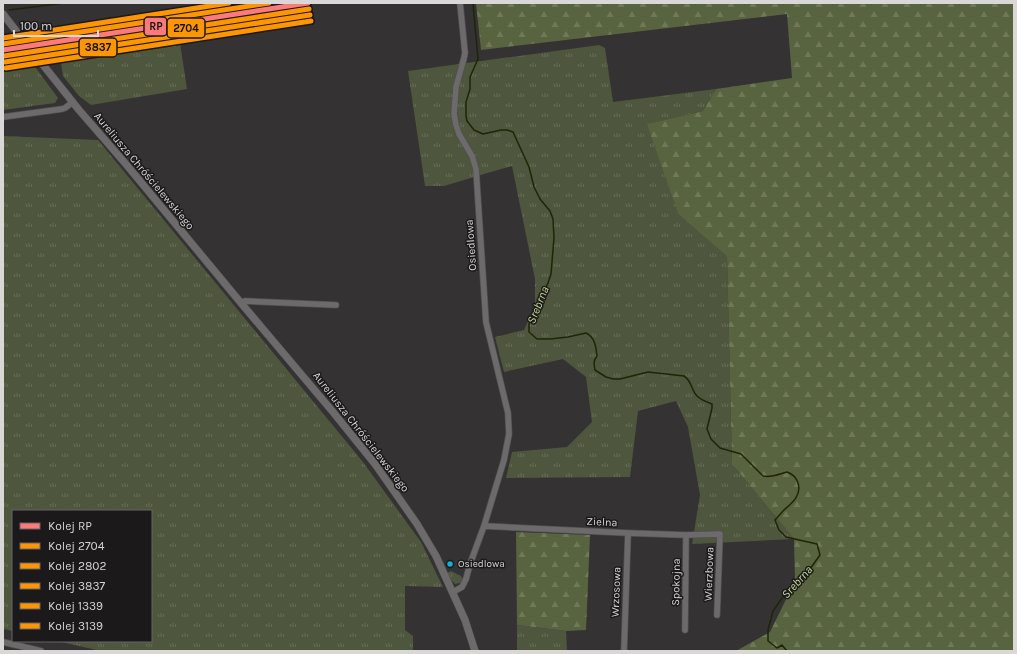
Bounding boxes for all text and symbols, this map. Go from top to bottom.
scale bar [14,12,98,38]
line badge: RP [144,17,167,36]
line badge: 2704 [167,18,205,38]
text: 100 m [20,19,52,33]
text: RP [149,20,163,33]
text: 2704 [173,22,199,35]
line badge: 3837 [79,38,117,57]
text: 3837 [85,41,112,54]
street label: Aureliusza Chróścielewskiego [91,110,197,232]
street label: Osiedlowa [463,219,479,271]
water label: Srebrna [524,284,552,326]
street label: Aureliusza Chróścielewskiego [310,369,412,495]
legend [12,510,152,642]
street label: Zielna [586,515,618,529]
text: Kolej RP [48,519,92,533]
text: Kolej 2704 [48,539,105,553]
street label: Wierzbowa [702,547,716,601]
place label: Osiedlowa [458,558,505,570]
street label: Spokojna [669,558,683,606]
text: Kolej 2802 [48,559,106,573]
marker: Osiedlowa [445,559,455,569]
water label: Srebrna [779,563,815,601]
street label: Wrzosowa [609,567,623,617]
text: Kolej 3837 [48,579,106,593]
text: Kolej 1339 [48,599,103,613]
text: Kolej 3139 [48,619,103,633]

